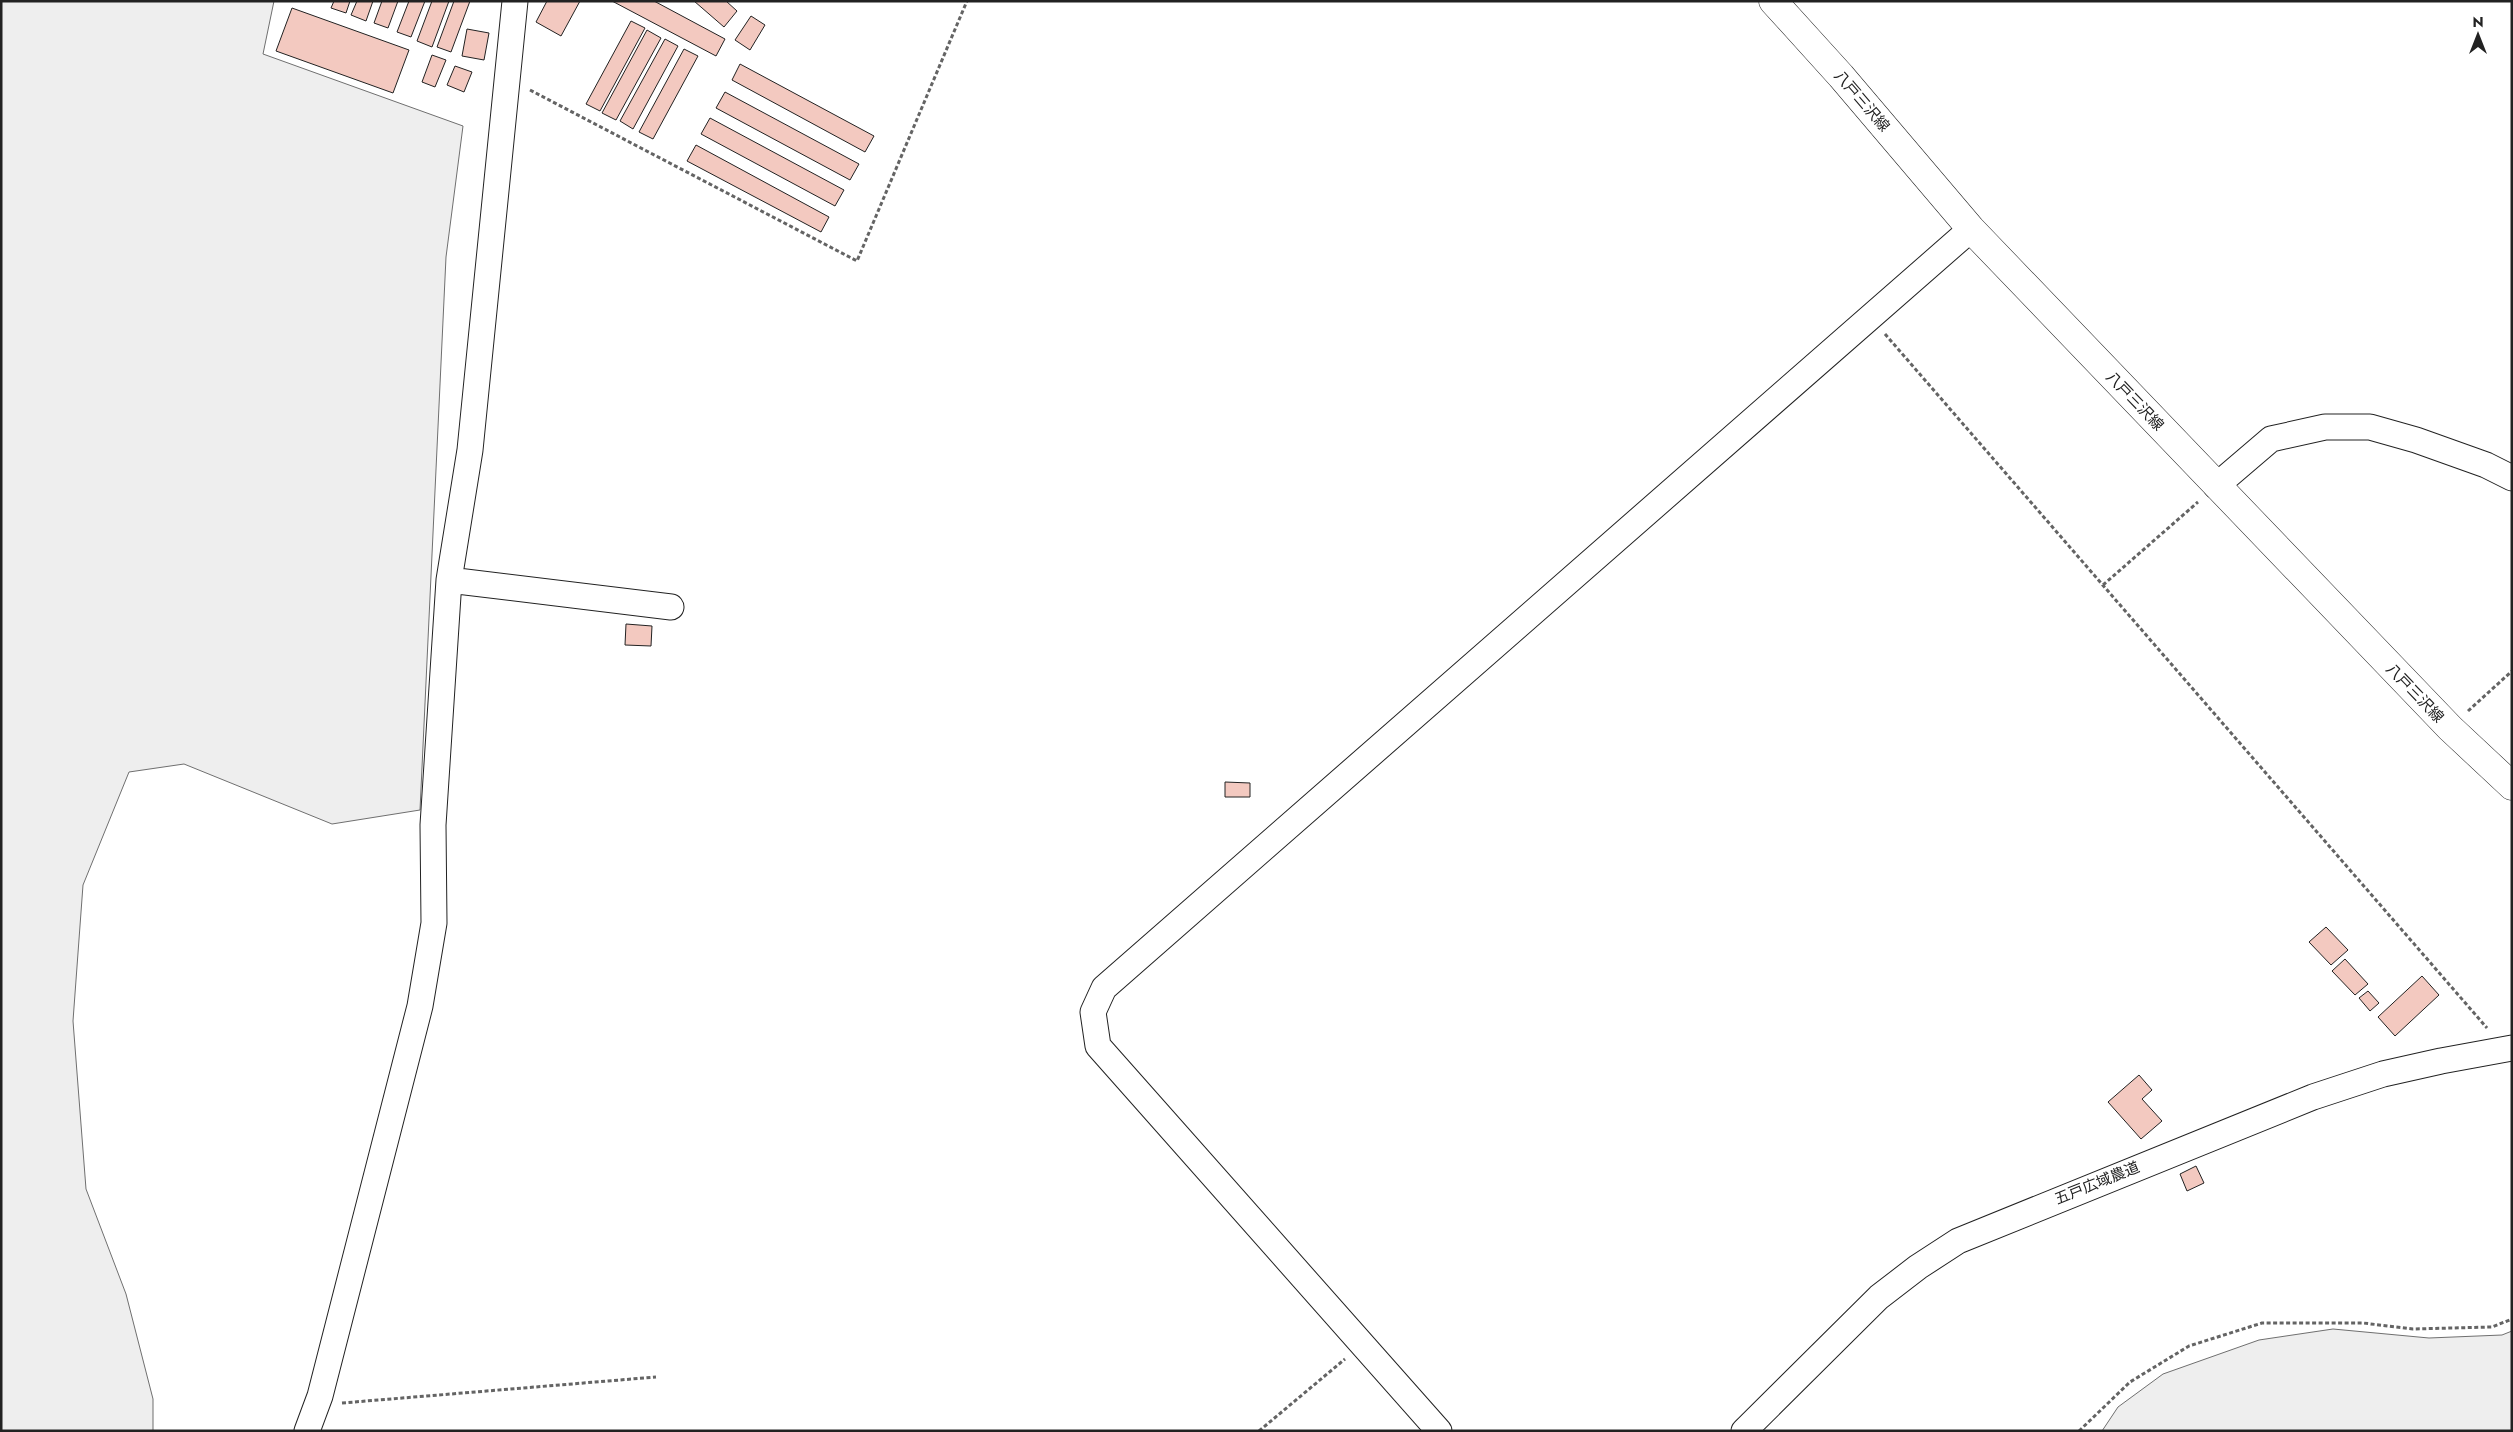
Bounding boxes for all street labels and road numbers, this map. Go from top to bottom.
street label: 八戸三沢線 [1829,65,1895,137]
street label: 八戸三沢線 [2101,366,2169,436]
street label: 八戸三沢線 [2381,658,2449,728]
street label: 五戸広域農道 [2051,1156,2143,1210]

